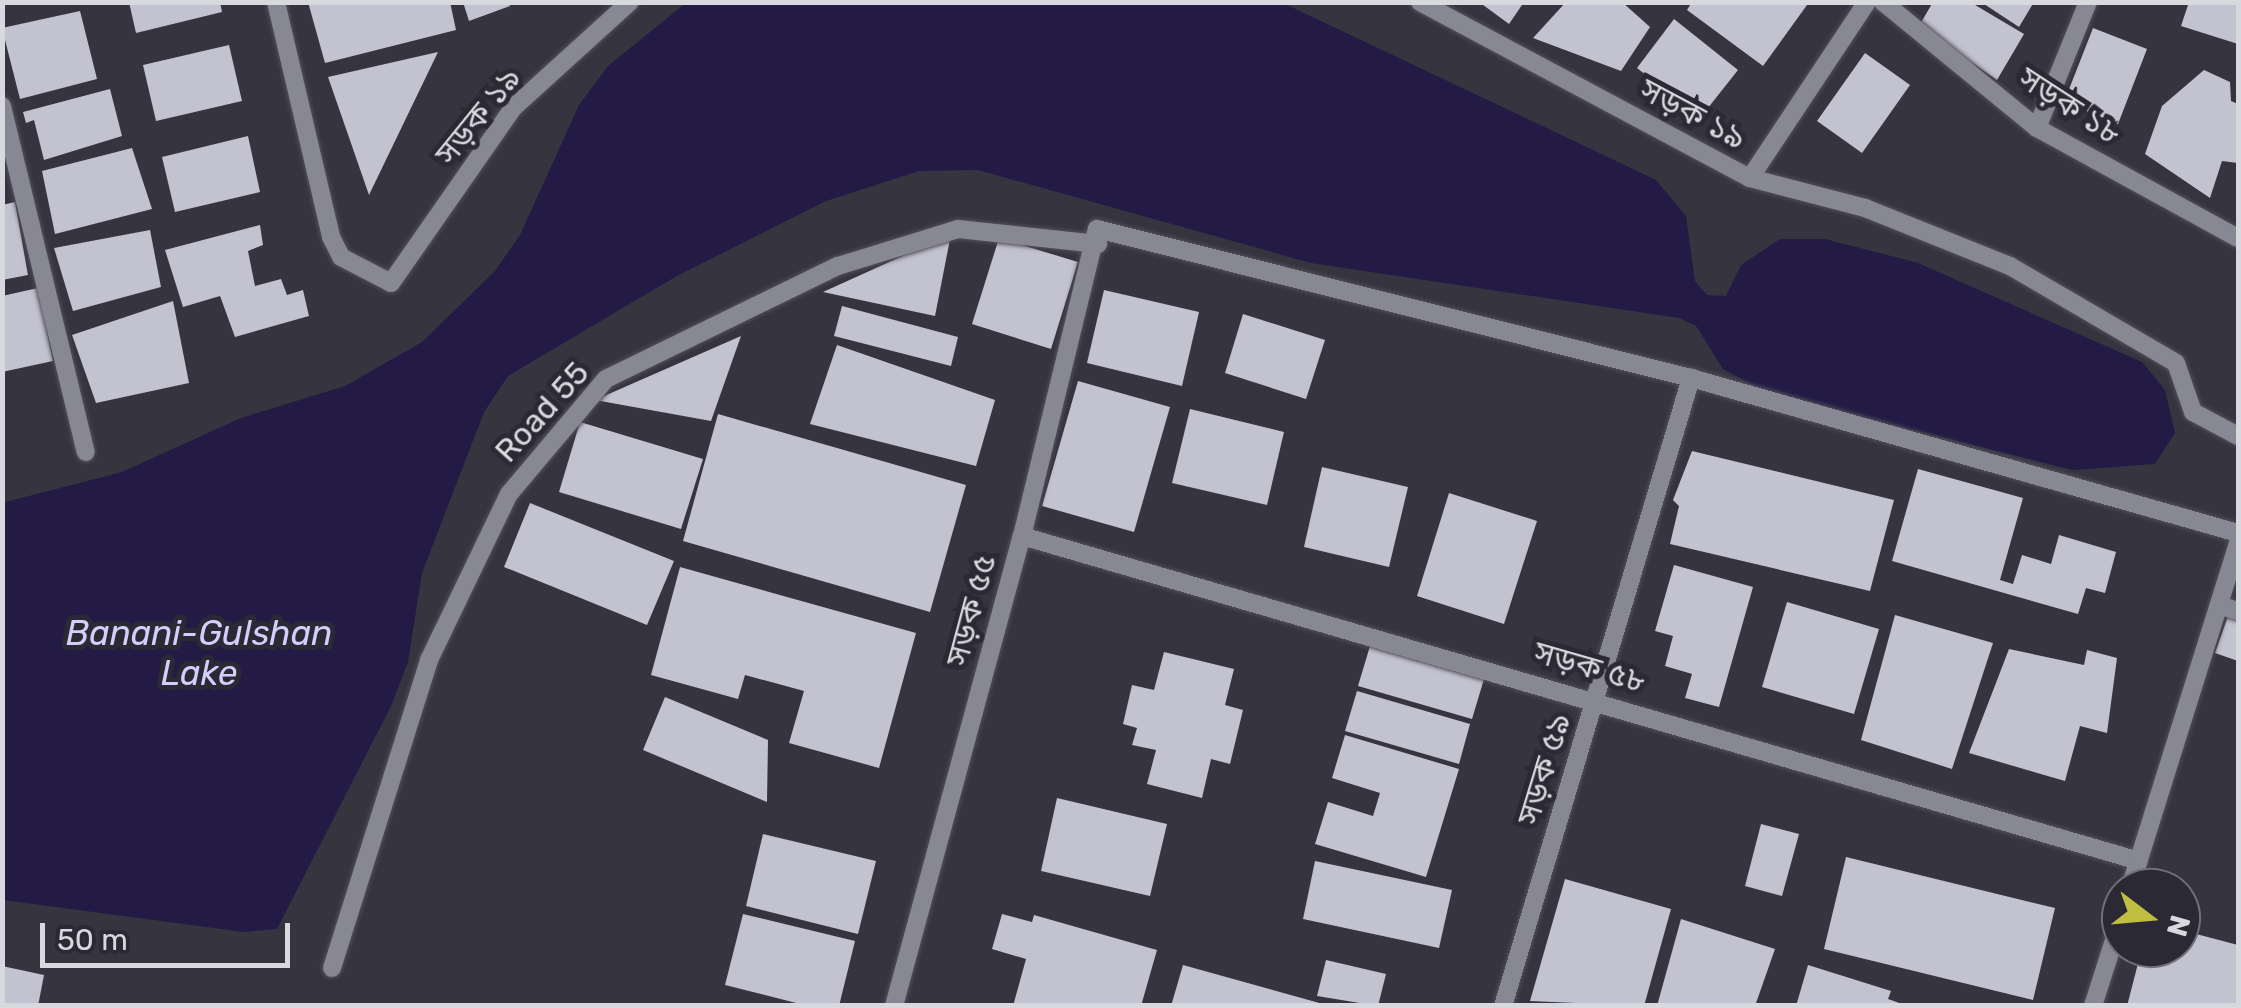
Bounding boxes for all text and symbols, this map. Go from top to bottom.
street label: সড়ক ১৮ [2012,59,2128,153]
street label: সড়ক ১৯ [427,60,529,172]
street label: সড়ক ১৯ [1634,70,1752,158]
street label: Road 55 [487,354,597,470]
street label: সড়ক ৫৫ [938,550,1004,670]
water label: Banani-Gulshan Lake [66,612,332,694]
street label: সড়ক ৫৮ [1530,633,1650,701]
street label: সড়ক ৫৯ [1509,709,1579,829]
north arrow [2101,868,2201,968]
scale bar [45,903,295,965]
text: N [2160,912,2197,940]
text: 50 m [57,922,128,958]

